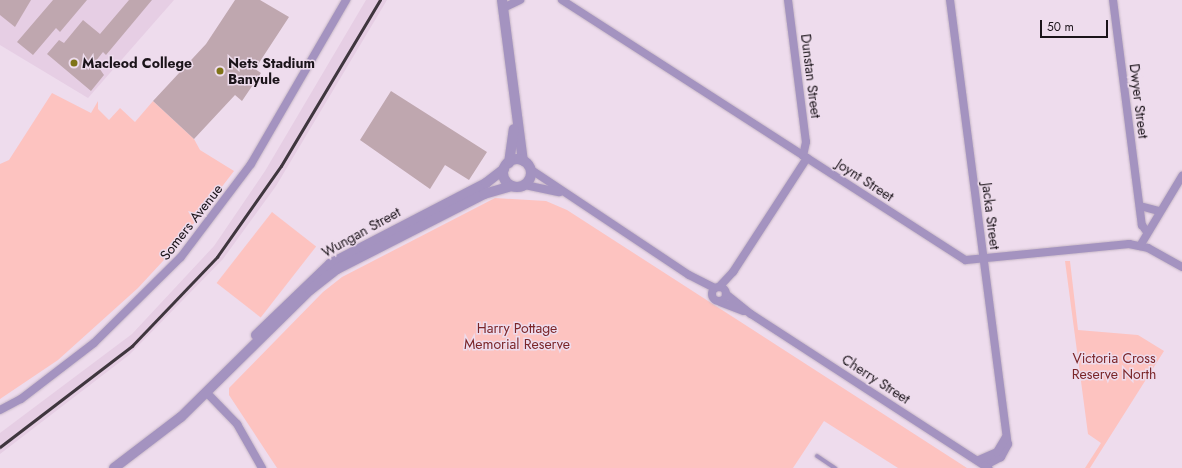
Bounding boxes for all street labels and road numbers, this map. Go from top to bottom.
street label: Dunstan Street [797,33,825,119]
street label: Dwyer Street [1126,63,1152,139]
street label: Joynt Street [833,155,897,205]
street label: Somers Avenue [156,181,226,263]
street label: Jacka Street [979,182,1003,250]
street label: Wungan Street [319,204,403,260]
street label: Cherry Street [839,351,913,407]

